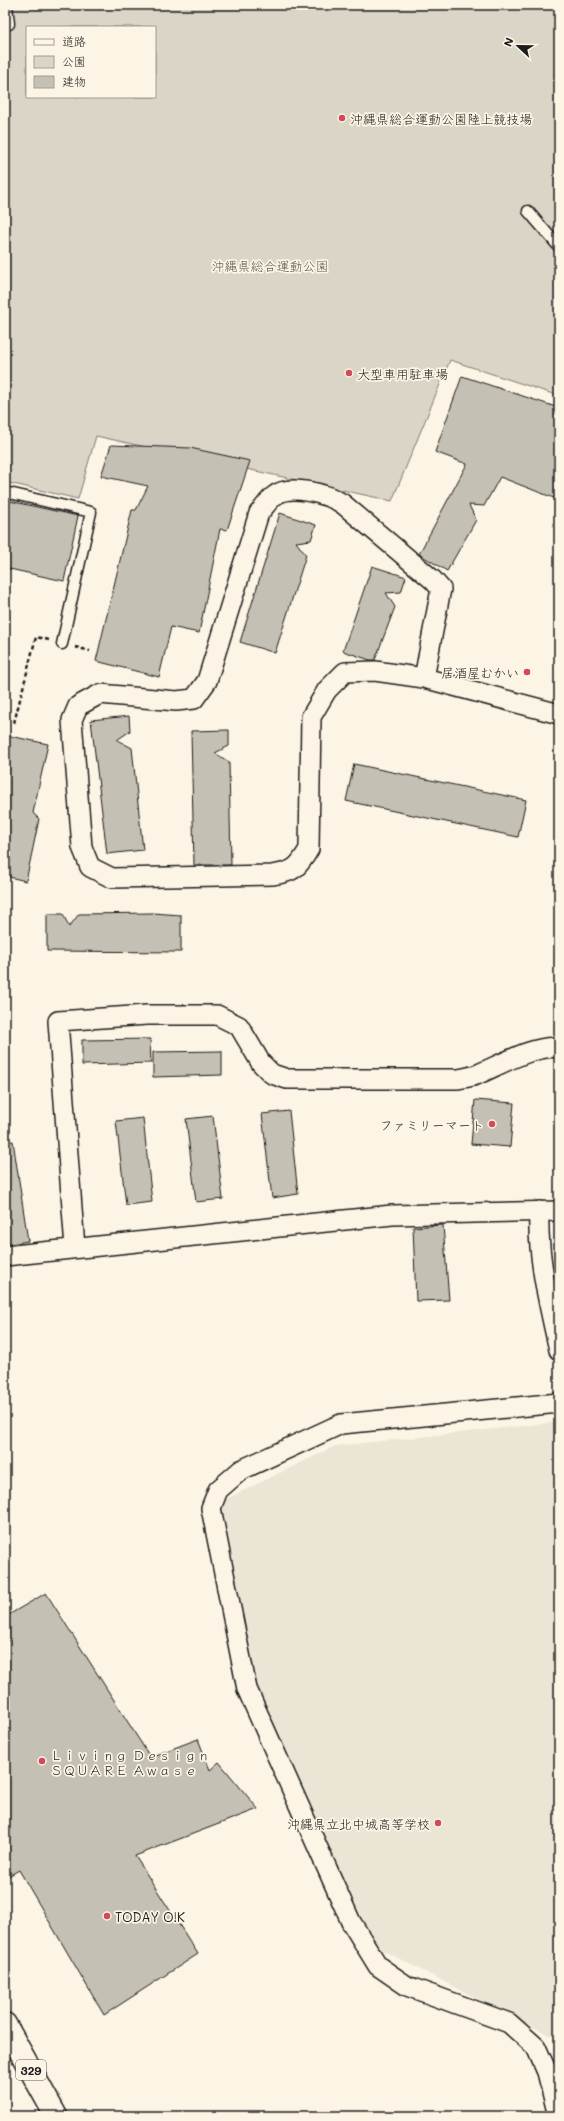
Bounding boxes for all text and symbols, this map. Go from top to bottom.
legend [26,26,156,98]
north arrow [498,26,538,66]
text: 道路 [62,33,86,49]
text: N [500,35,517,49]
text: 公園 [62,53,86,69]
text: 建物 [62,73,86,89]
place label: 沖縄県総合運動公園陸上競技場 [350,110,532,127]
marker: 沖縄県総合運動公園陸上競技場 [337,113,347,123]
park label: 沖縄県総合運動公園 [211,257,329,274]
place label: 大型車用駐車場 [357,365,448,382]
marker: 大型車用駐車場 [344,368,354,378]
place label: 居酒屋むかい [441,664,519,681]
marker: 居酒屋むかい [522,667,532,677]
place label: ファミリーマート [380,1116,484,1133]
marker: ファミリーマート [487,1119,497,1129]
place label: Ｌｉｖｉｎｇ Ｄｅｓｉｇｎ ＳＱＵＡＲＥ Ａｗａｓｅ [50,1746,210,1778]
marker: Ｌｉｖｉｎｇ Ｄｅｓｉｇｎ ＳＱＵＡＲＥ Ａｗａｓｅ [37,1756,47,1766]
place label: 沖縄県立北中城高等学校 [287,1815,430,1832]
marker: 沖縄県立北中城高等学校 [433,1818,443,1828]
place label: TODAY O!K [115,1908,185,1925]
marker: TODAY O!K [102,1911,112,1921]
road number: 329 [16,2060,46,2080]

